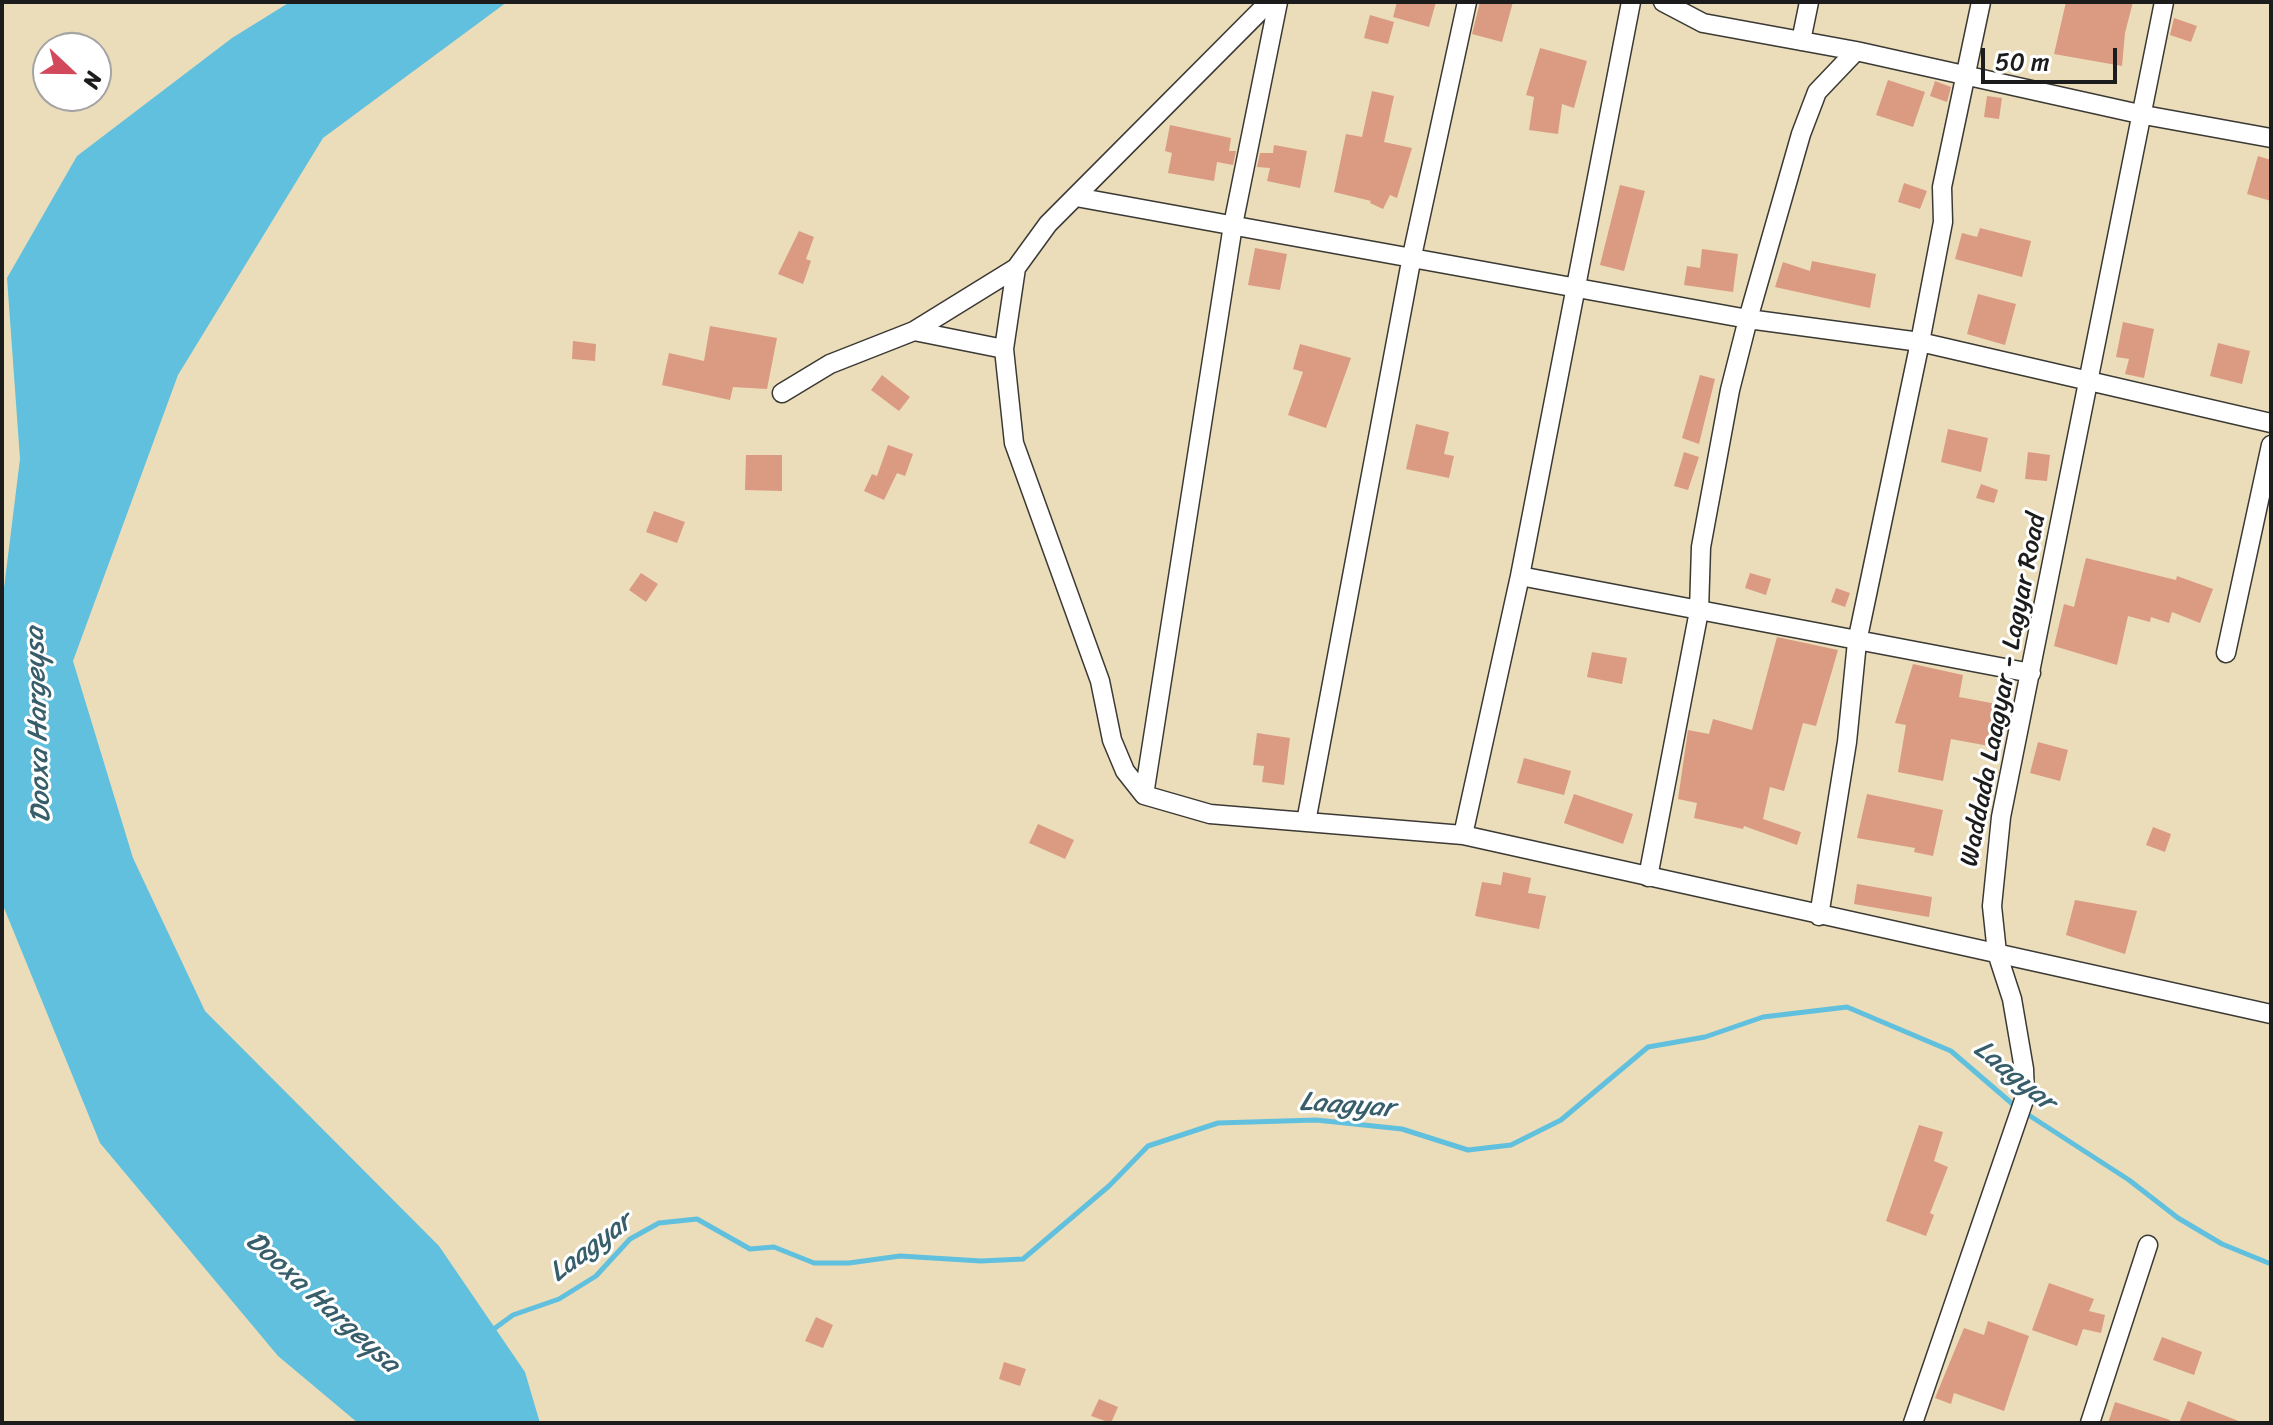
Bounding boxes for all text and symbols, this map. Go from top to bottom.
north arrow [32,32,112,112]
scale bar [1985,32,2121,82]
text: 50 m [1995,41,2050,83]
text: N [72,66,114,95]
street label: Waddada Laagyar - Lagyar Road [1954,511,2054,869]
water label: Dooxa Hargeysa [19,626,59,824]
water label: Laagyar [1966,1033,2062,1119]
water label: Laagyar [1298,1086,1396,1126]
water label: Laagyar [543,1206,639,1290]
water label: Dooxa Hargeysa [238,1225,406,1381]

